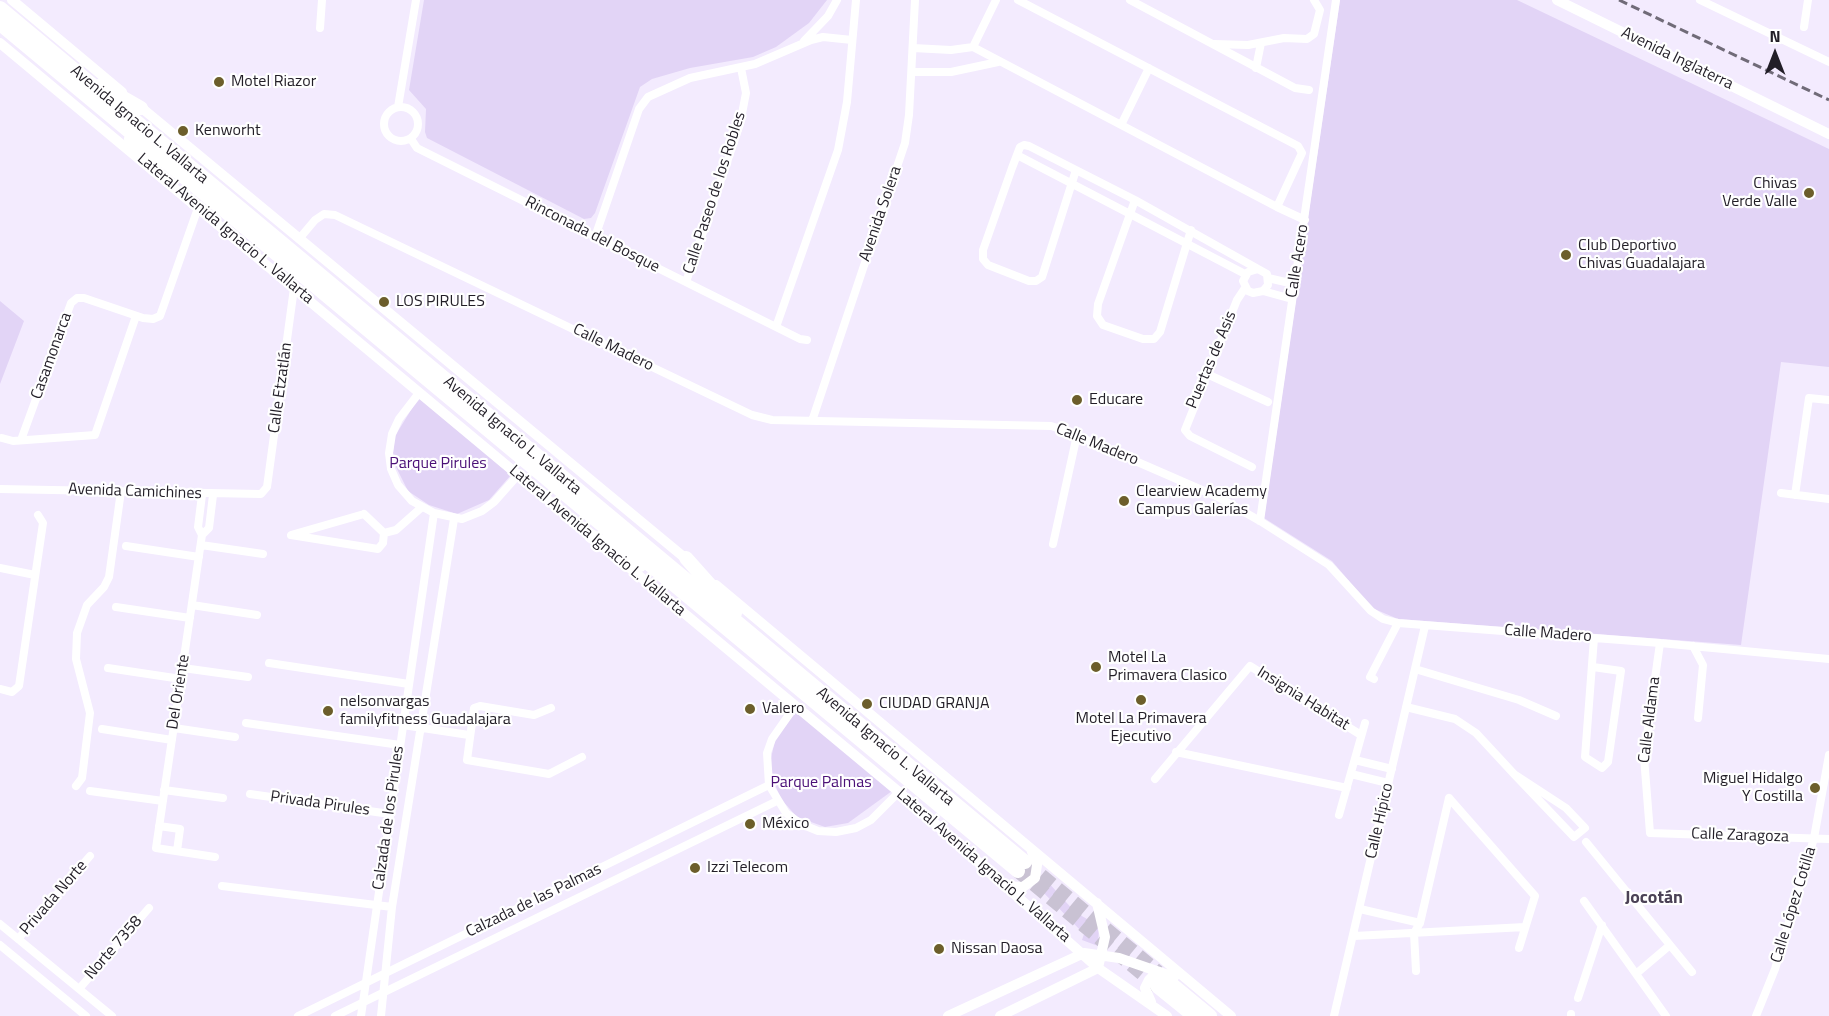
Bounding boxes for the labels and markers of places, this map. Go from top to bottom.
place label: Motel Riazor [231,72,316,92]
marker: Motel Riazor [212,75,226,89]
place label: Kenworht [195,121,261,141]
marker: Kenworht [176,124,190,138]
place label: Chivas Verde Valle [1722,174,1797,212]
marker: Chivas Verde Valle [1802,186,1816,200]
place label: Club Deportivo Chivas Guadalajara [1578,236,1705,274]
marker: Club Deportivo Chivas Guadalajara [1559,248,1573,262]
place label: LOS PIRULES [396,292,485,312]
marker: LOS PIRULES [377,295,391,309]
place label: Educare [1089,390,1143,410]
marker: Educare [1070,393,1084,407]
place label: Clearview Academy Campus Galerías [1136,482,1267,520]
marker: Clearview Academy Campus Galerías [1117,494,1131,508]
place label: Motel La Primavera Clasico [1108,648,1227,686]
marker: Motel La Primavera Clasico [1089,660,1103,674]
place label: nelsonvargas familyfitness Guadalajara [340,692,511,730]
marker: Motel La Primavera Ejecutivo [1134,693,1148,707]
place label: CIUDAD GRANJA [879,694,989,714]
marker: CIUDAD GRANJA [860,697,874,711]
place label: Valero [762,699,804,719]
marker: Valero [743,702,757,716]
marker: nelsonvargas familyfitness Guadalajara [321,704,335,718]
place label: Motel La Primavera Ejecutivo [1076,709,1206,747]
place label: Miguel Hidalgo Y Costilla [1703,769,1803,807]
marker: Miguel Hidalgo Y Costilla [1808,781,1822,795]
place label: México [762,814,809,834]
marker: México [743,817,757,831]
place label: Izzi Telecom [707,858,788,878]
marker: Izzi Telecom [688,861,702,875]
place label: Nissan Daosa [951,939,1043,959]
marker: Nissan Daosa [932,942,946,956]

